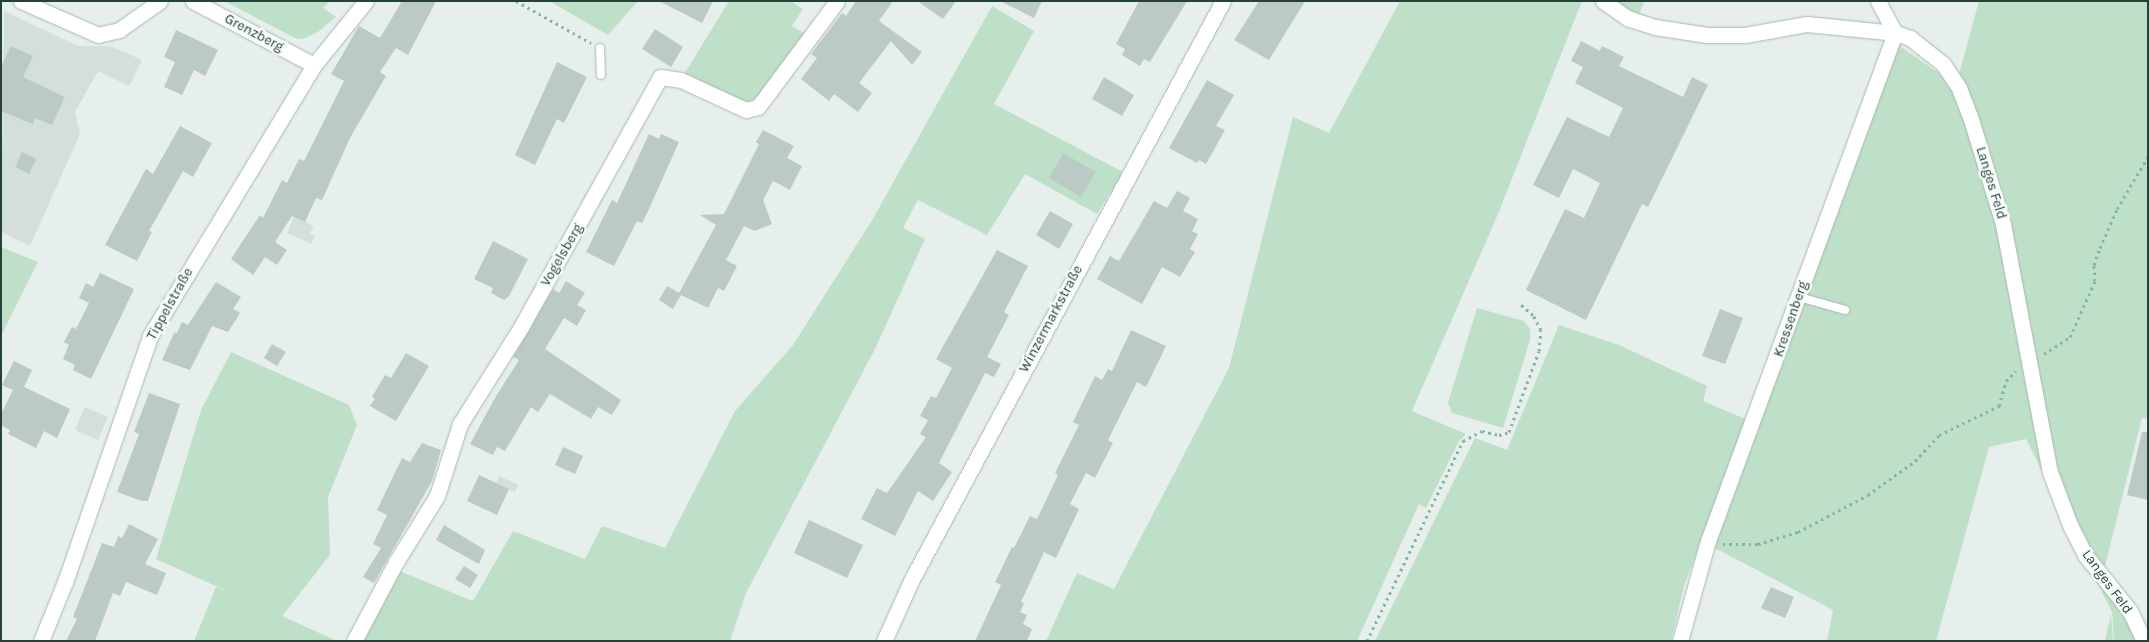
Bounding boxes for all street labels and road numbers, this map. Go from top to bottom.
street label: Grenzberg [222,10,286,56]
street label: Langes Feld [1972,145,2010,221]
street label: Vogelsberg [537,221,587,289]
street label: Winzermarkstraße [1016,263,1086,375]
street label: Tippelstraße [143,265,197,343]
street label: Kressenberg [1770,279,1812,359]
street label: Langes Feld [2078,547,2136,617]

